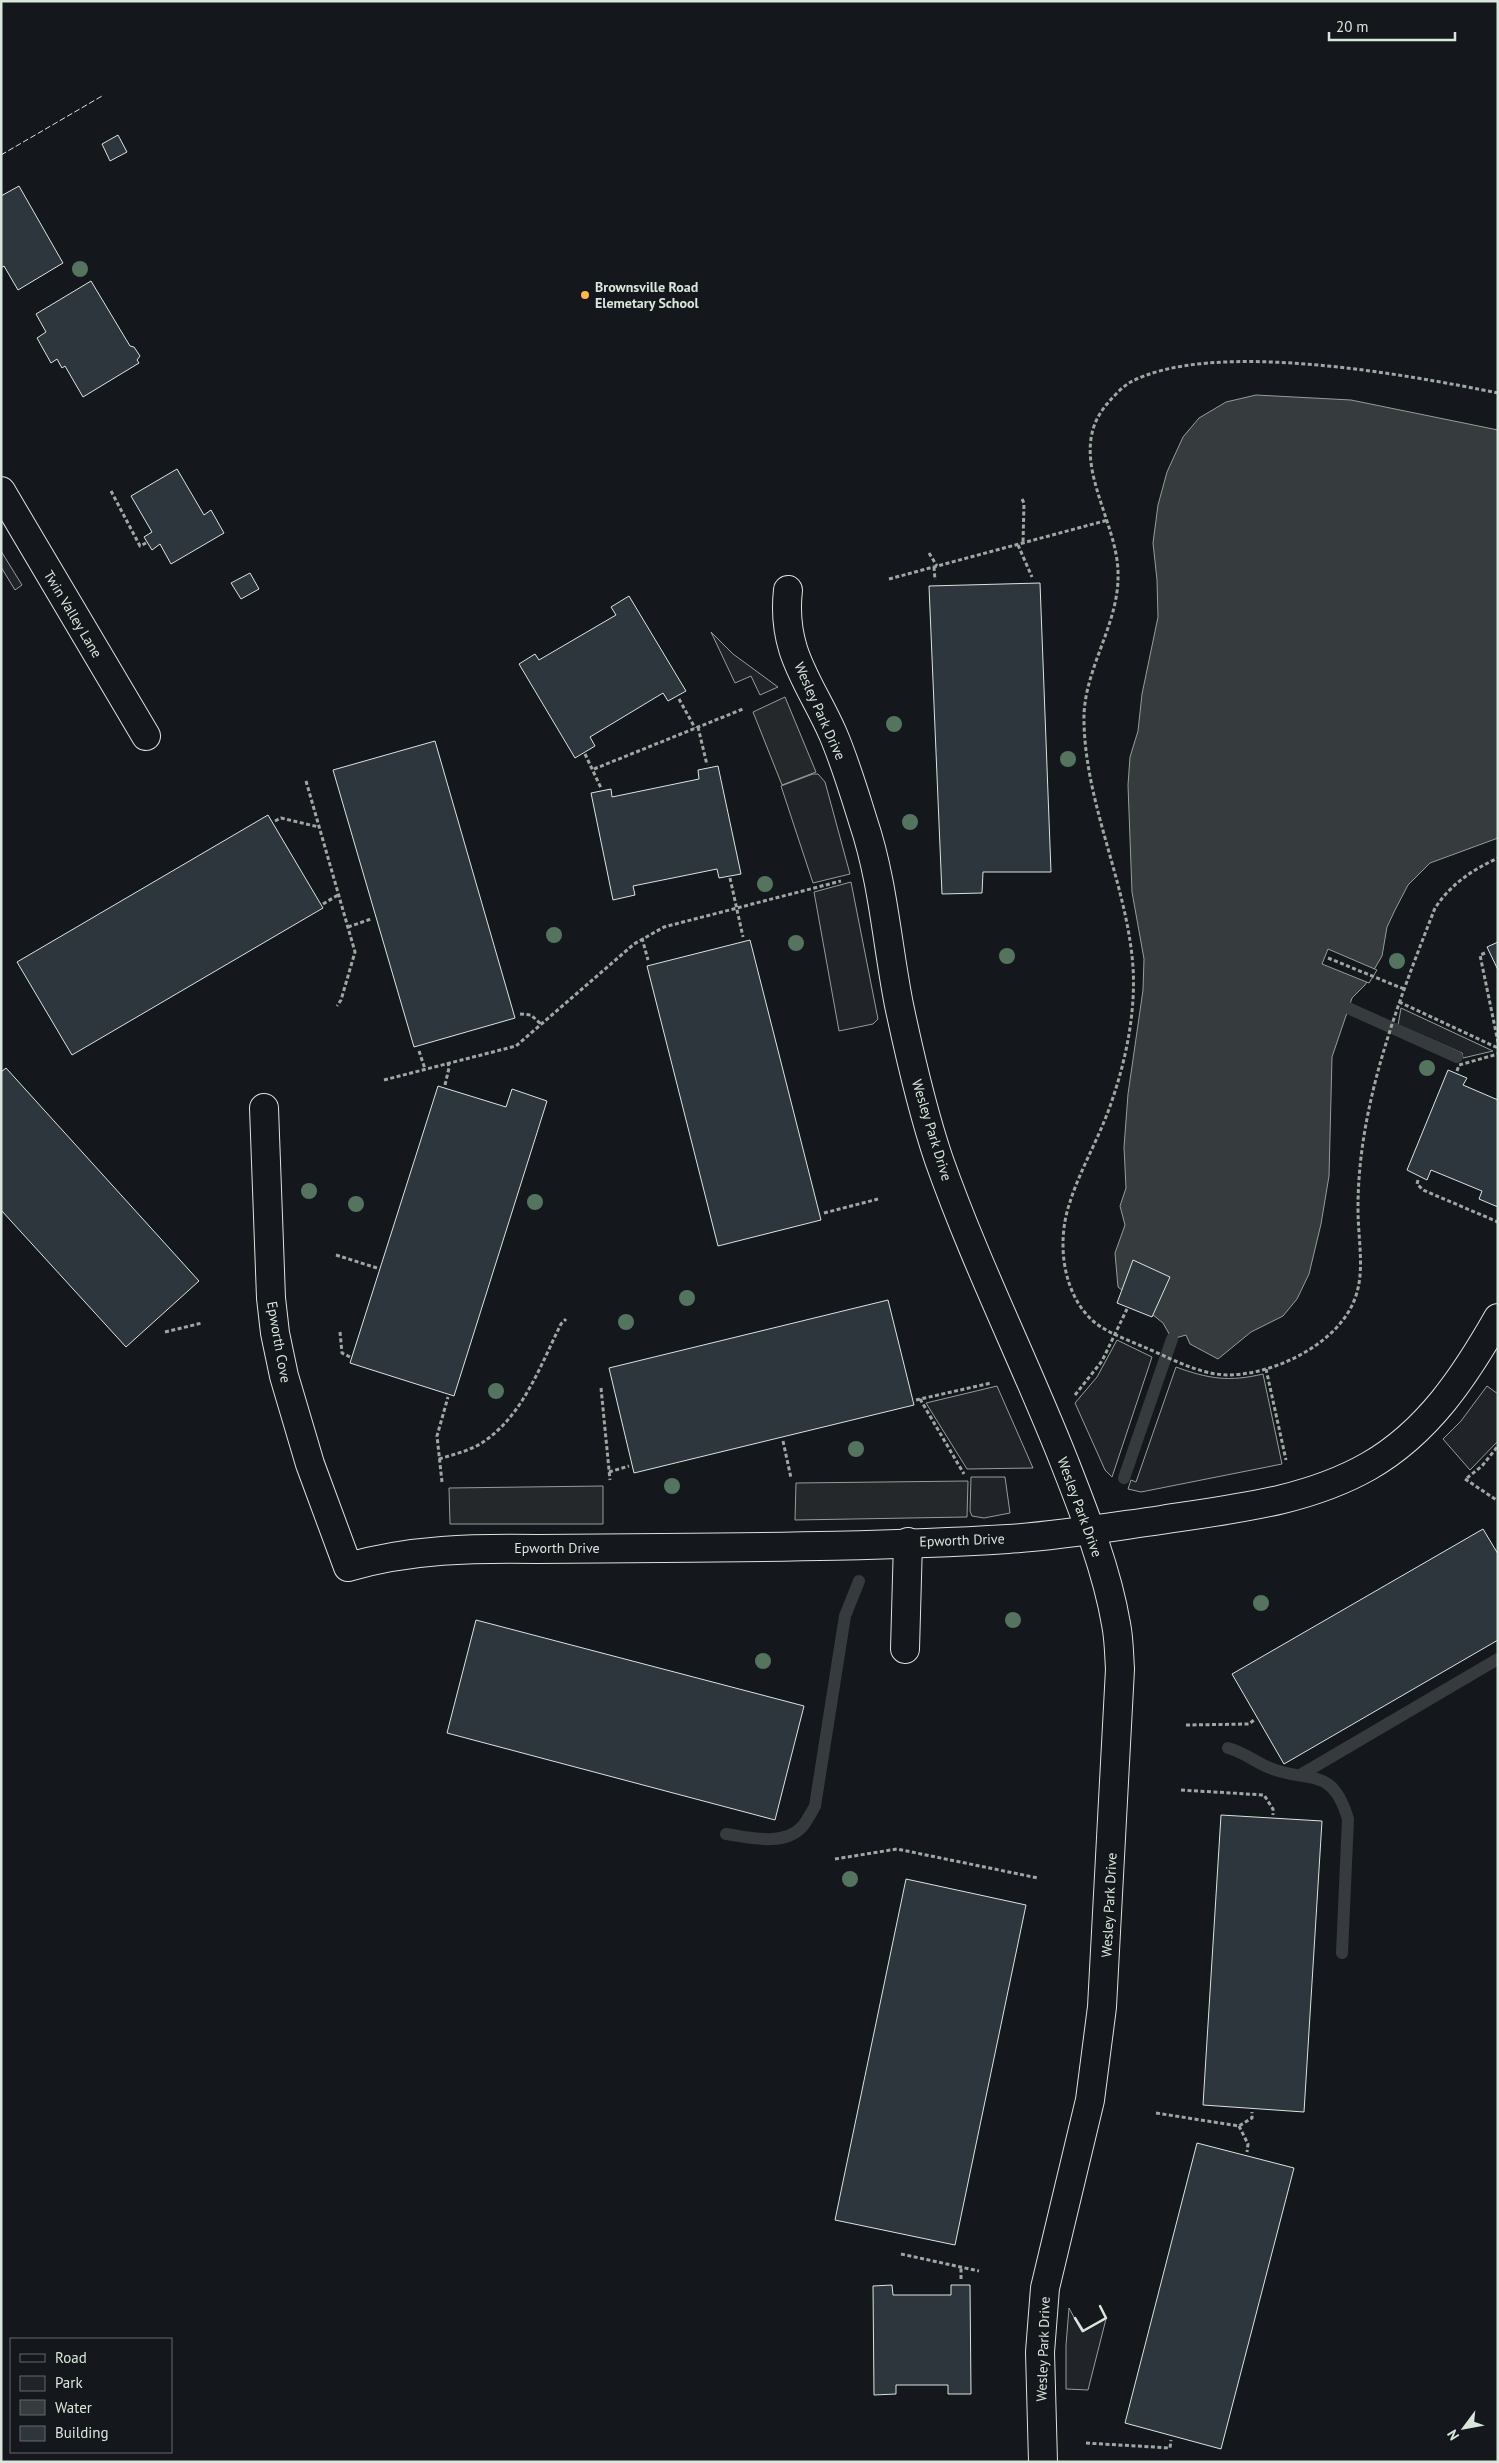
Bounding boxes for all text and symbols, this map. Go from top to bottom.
scale bar [1329,10,1455,42]
text: 20 m [1336,17,1369,36]
place label: Brownsville Road Elemetary School [595,278,700,312]
marker: Brownsville Road Elemetary School [579,289,591,301]
street label: Twin Valley Lane [40,567,106,661]
street label: Wesley Park Drive [790,659,850,763]
street label: Wesley Park Drive [908,1077,956,1183]
street label: Epworth Cove [263,1300,295,1384]
street label: Wesley Park Drive [1054,1455,1106,1559]
street label: Epworth Drive [919,1530,1005,1550]
street label: Epworth Drive [514,1539,600,1557]
street label: Wesley Park Drive [1097,1852,1121,1958]
street label: Wesley Park Drive [1032,2296,1054,2402]
legend [10,2338,172,2453]
text: Road [55,2348,87,2367]
text: Park [55,2373,83,2392]
text: Water [55,2398,92,2417]
north arrow [1439,2403,1489,2453]
text: Building [55,2423,109,2442]
text: N [1443,2426,1463,2444]

